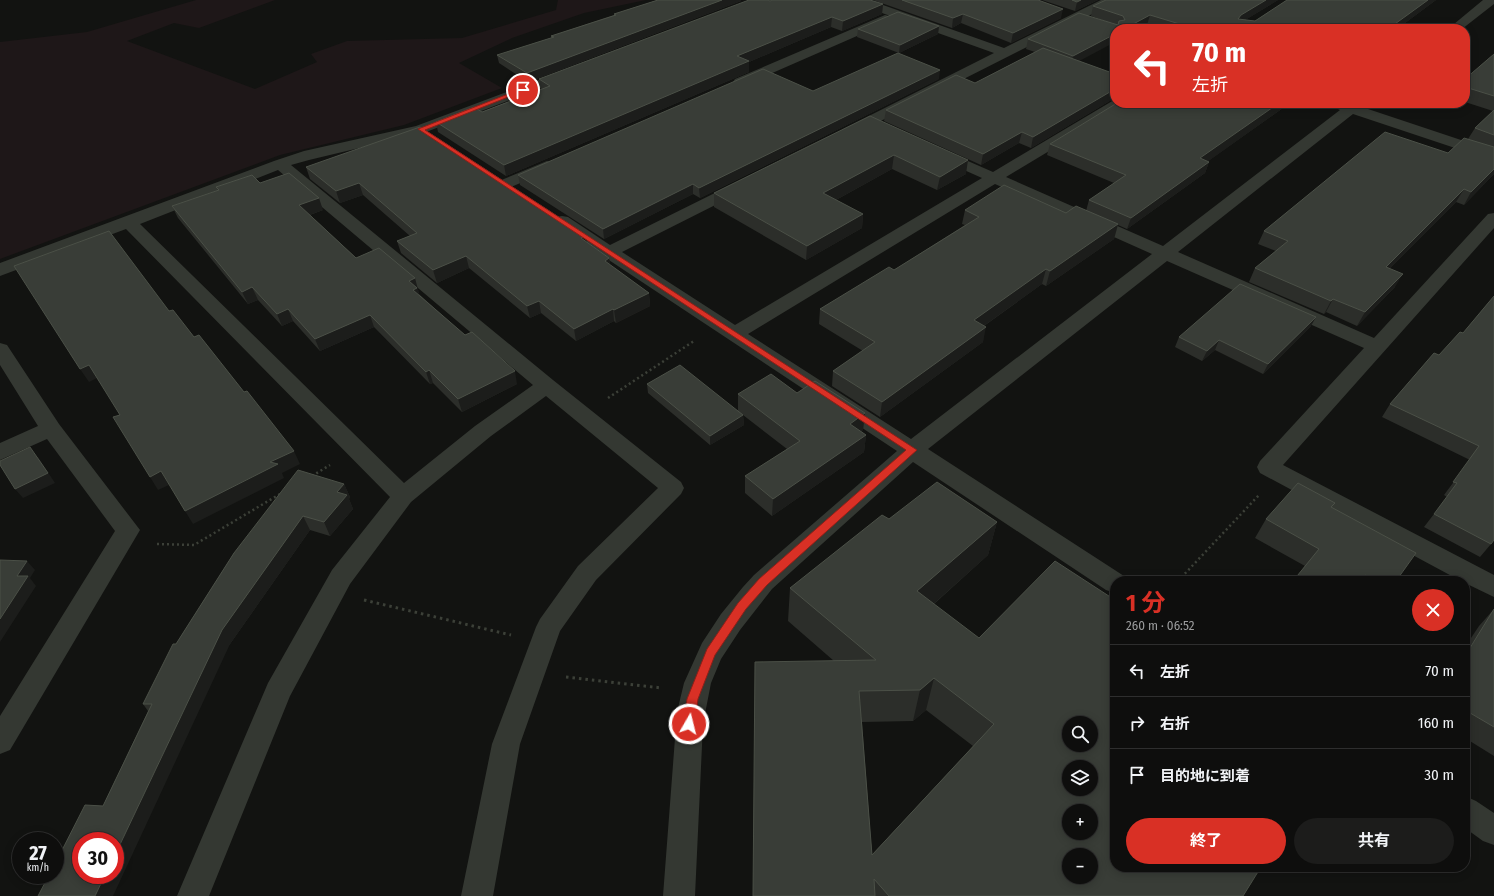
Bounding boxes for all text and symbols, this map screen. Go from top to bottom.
text: 70 m [1192,36,1246,69]
icon: left [1126,40,1178,92]
pin [506,73,540,107]
text: 左折 [1192,74,1228,96]
icon: arrive [512,79,534,101]
text: 1 分 [1126,589,1165,617]
button: close [1412,589,1454,631]
text: 260 m · 06:52 [1126,618,1194,633]
icon: left [1126,660,1148,682]
text: 70 m [1425,662,1454,680]
text: 左折 [1160,663,1190,681]
position arrow [668,703,710,745]
icon: right [1126,712,1148,734]
text: 160 m [1418,714,1454,732]
text: 右折 [1160,715,1190,733]
map controls [1062,716,1098,884]
button: search [1062,716,1098,752]
button: layers [1062,760,1098,796]
icon: arrive [1126,764,1148,786]
text: 30 m [1424,766,1454,784]
text: 目的地に到着 [1160,767,1250,785]
button: + [1062,804,1098,840]
button: 終了 [1126,818,1286,864]
button: 共有 [1294,818,1454,864]
speed limit sign: 30 [72,832,124,884]
text: 27 [29,841,47,865]
button: − [1062,848,1098,884]
text: km/h [27,862,49,874]

